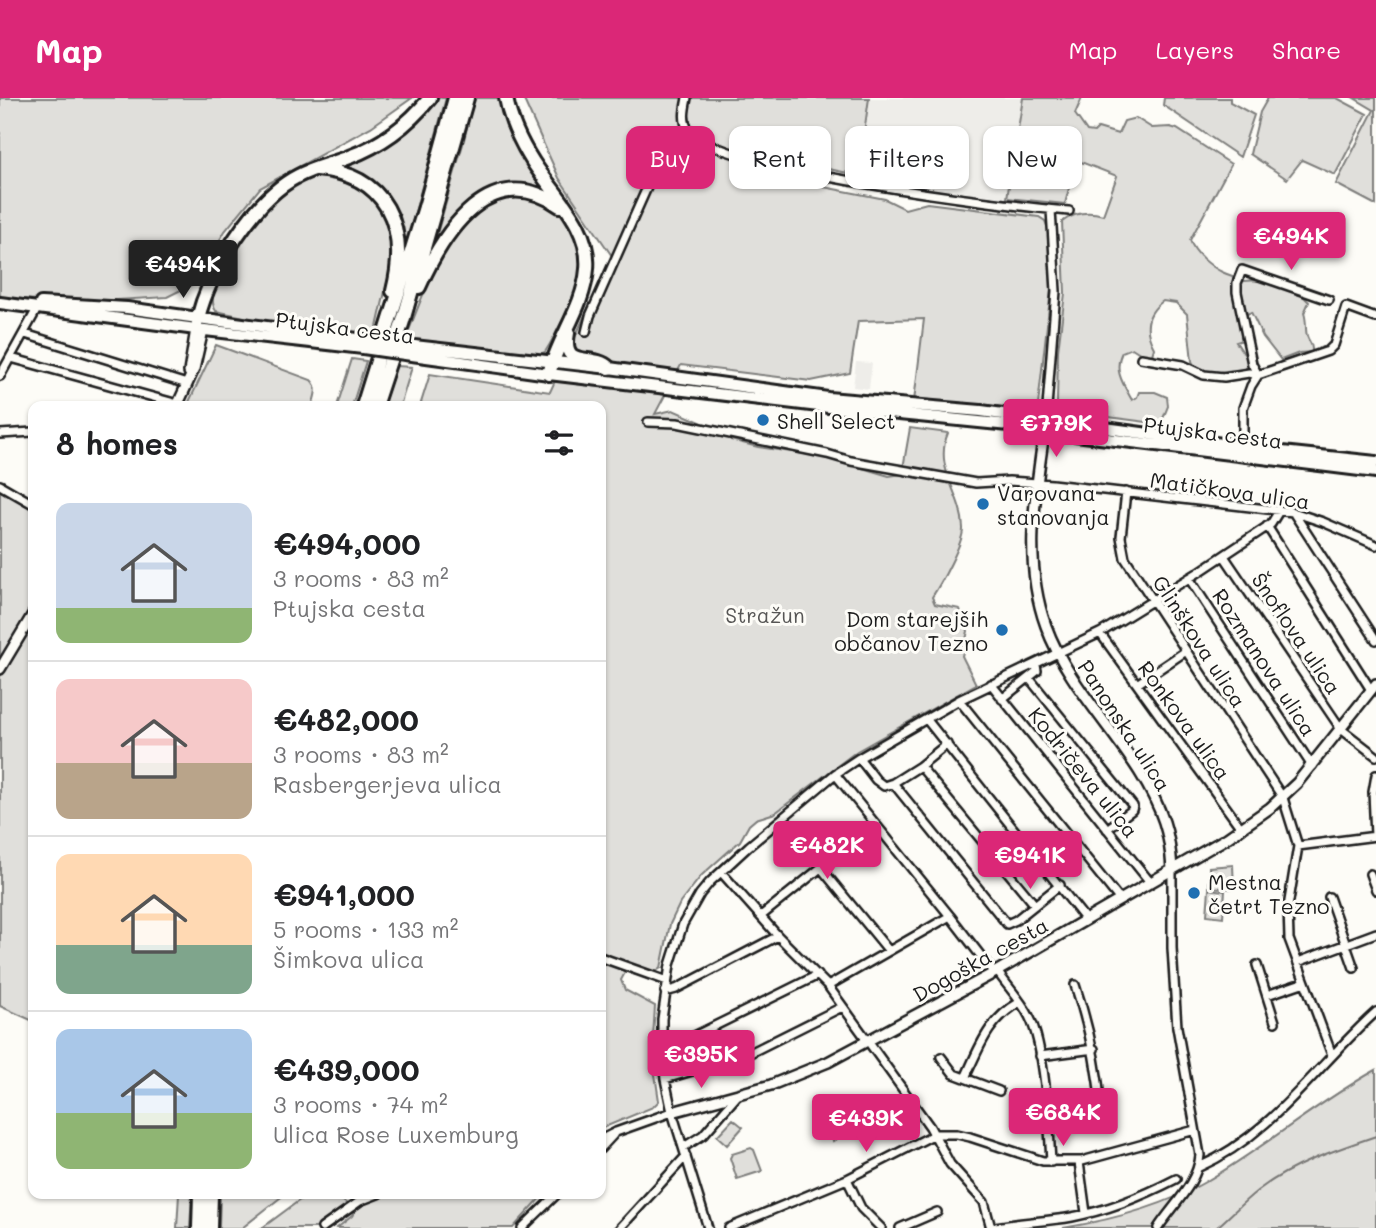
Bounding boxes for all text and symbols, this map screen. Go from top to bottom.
text: Map [35,28,103,71]
text: Map [1069,34,1117,65]
text: Layers [1155,34,1234,65]
text: Share [1272,34,1341,65]
chip: Buy [626,126,715,189]
chip: Rent [729,126,831,189]
chip: Filters [845,126,969,189]
chip: New [983,126,1082,189]
pin: €494K [1242,212,1340,272]
text: €494K [1253,220,1329,250]
pin: €494K [134,240,232,300]
text: €494K [145,248,221,278]
street label: Ptujska cesta [274,305,416,349]
pin: €779K [1007,400,1105,459]
place label: Shell Select [777,407,896,434]
text: €779K [1019,407,1093,437]
street label: Ptujska cesta [1142,410,1284,454]
marker: Shell Select [755,412,771,428]
text: 8 homes [56,423,178,463]
icon: filters [540,424,578,462]
street label: Matičkova ulica [1148,465,1312,515]
place label: Varovana stanovanja [997,479,1110,530]
marker: Varovana stanovanja [975,496,991,512]
text: €494,000 [273,523,420,563]
icon: home [112,531,196,615]
text: 3 rooms · 83 m² [273,563,449,593]
street label: Šnoflova ulica [1246,567,1348,699]
street label: Glinškova ulica [1147,570,1253,712]
street label: Rozmanova ulica [1207,583,1323,741]
text: Ptujska cesta [273,593,426,623]
park label: Stražun [725,601,805,628]
place label: Dom starejših občanov Tezno [834,605,988,656]
marker: Dom starejših občanov Tezno [994,622,1010,638]
street label: Panonska ulica [1072,654,1178,796]
street label: Ronkova ulica [1133,655,1237,785]
text: €482,000 [273,699,419,739]
street label: Kodričeva ulica [1023,701,1145,843]
icon: home [112,707,196,791]
text: 3 rooms · 83 m² [273,739,449,769]
text: Rasbergerjeva ulica [273,769,502,799]
pin: €482K [778,822,876,881]
text: €482K [789,829,865,859]
pin: €941K [981,832,1079,891]
text: €941K [994,839,1066,869]
place label: Mestna četrt Tezno [1208,868,1330,919]
text: €941,000 [273,874,415,914]
icon: home [112,882,196,966]
marker: Mestna četrt Tezno [1186,885,1202,901]
street label: Dogoška cesta [908,911,1052,1007]
text: 5 rooms · 133 m² [273,914,458,944]
text: Šimkova ulica [273,944,424,974]
pin: €395K [652,1030,750,1090]
text: €395K [664,1038,738,1068]
text: €439,000 [273,1049,419,1089]
icon: home [112,1057,196,1141]
pin: €684K [1014,1088,1112,1148]
text: 3 rooms · 74 m² [273,1089,448,1119]
pin: €439K [817,1094,915,1154]
text: €684K [1025,1096,1101,1126]
text: €439K [828,1102,904,1132]
text: Ulica Rose Luxemburg [273,1119,519,1149]

